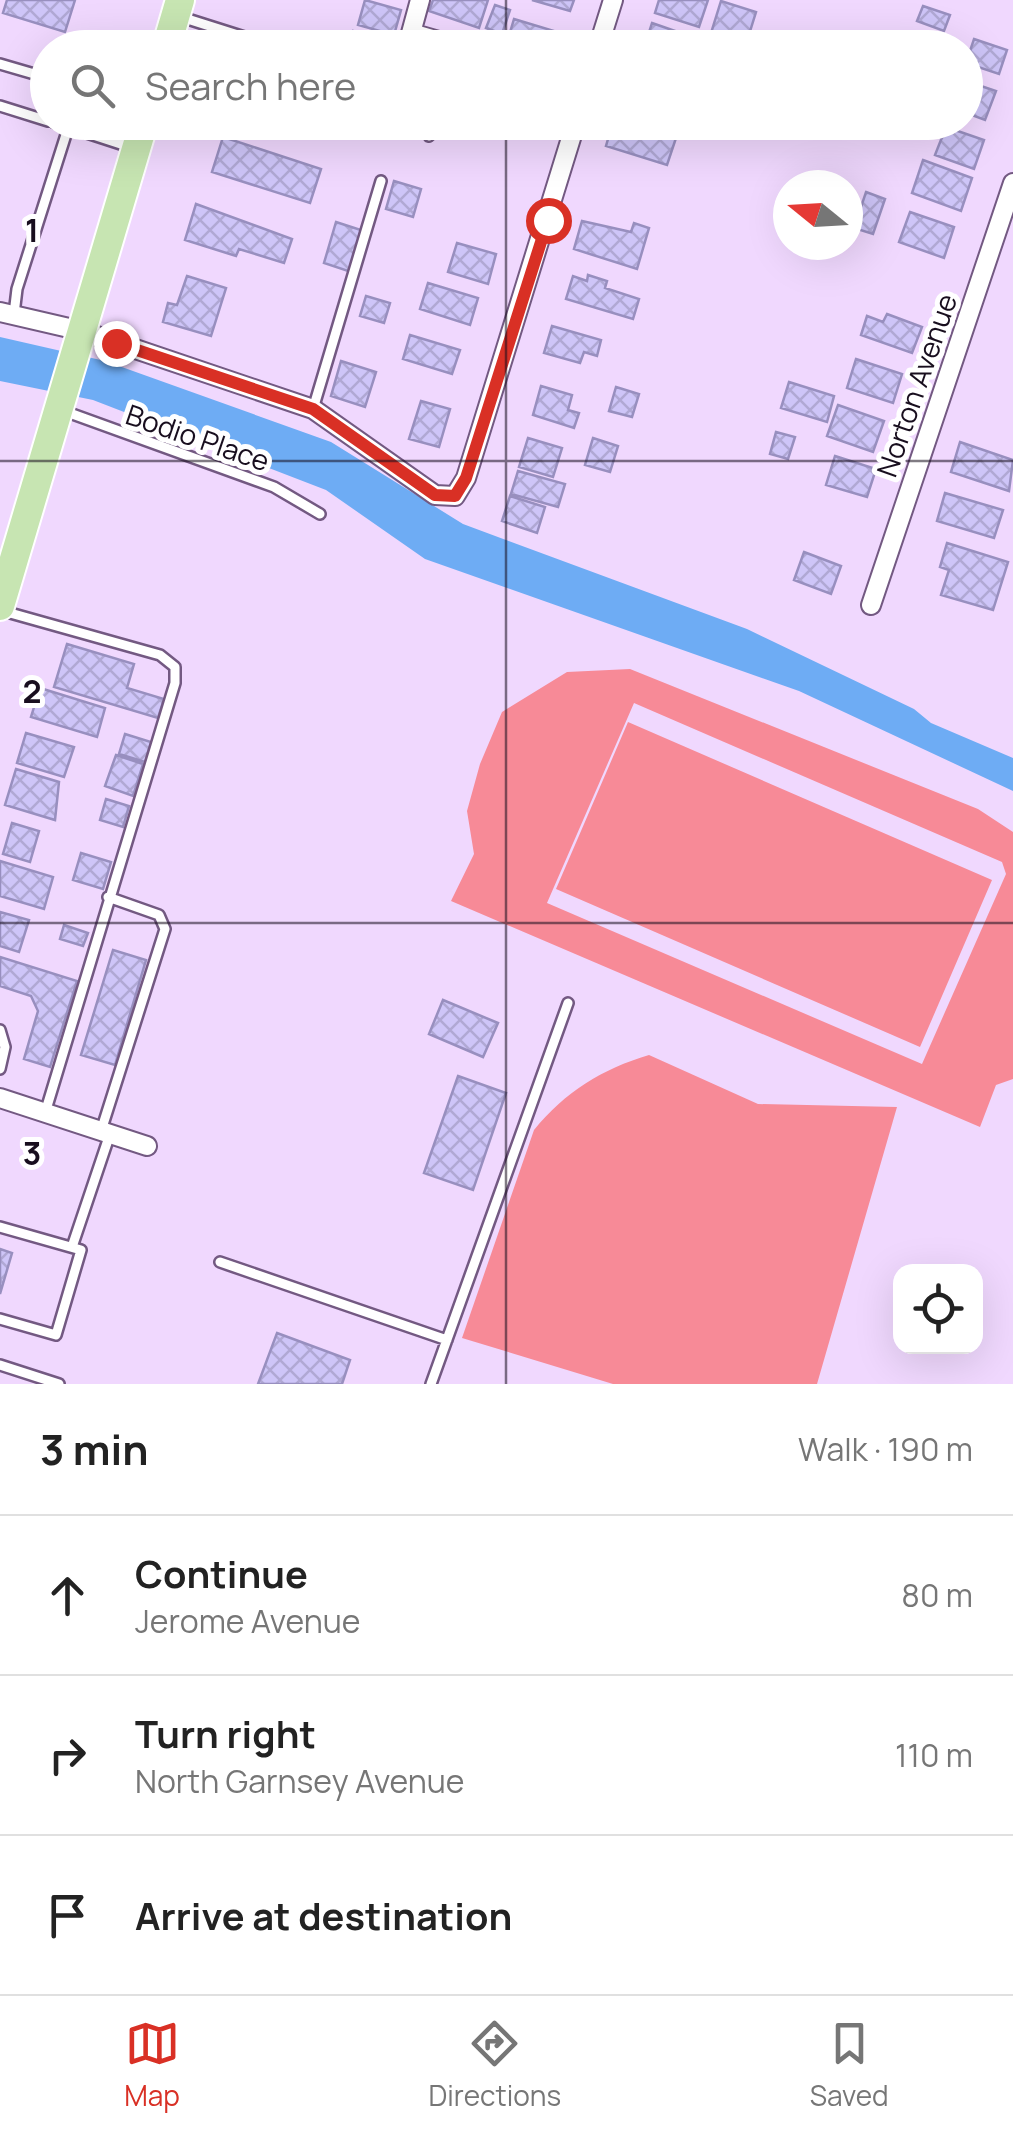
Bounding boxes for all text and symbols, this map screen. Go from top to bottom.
search box [30,30,983,140]
icon: search [65,58,120,113]
text: Search here [145,59,356,111]
north arrow [773,170,863,260]
route start [526,198,572,244]
text: 1 [25,208,39,252]
street label: Norton Avenue [867,288,965,482]
route end [94,321,140,367]
street label: Bodio Place [121,395,275,479]
text: 2 [22,669,42,713]
text: 3 [23,1131,41,1175]
map controls [893,1264,983,1354]
button: locate [893,1264,983,1354]
text: 3 min [40,1420,149,1478]
text: Walk · 190 m [798,1427,973,1471]
text: Continue [135,1547,308,1599]
icon: ahead [40,1568,95,1623]
text: 80 m [901,1573,973,1617]
text: Jerome Avenue [135,1599,360,1643]
text: Turn right [135,1707,316,1759]
icon: right [40,1728,95,1783]
text: 110 m [895,1733,973,1777]
text: North Garnsey Avenue [135,1759,465,1803]
icon: arrive [40,1888,95,1943]
text: Arrive at destination [135,1889,512,1941]
tab: Map [124,2016,180,2114]
tab: Directions [429,2016,561,2114]
tab: Saved [810,2016,889,2114]

